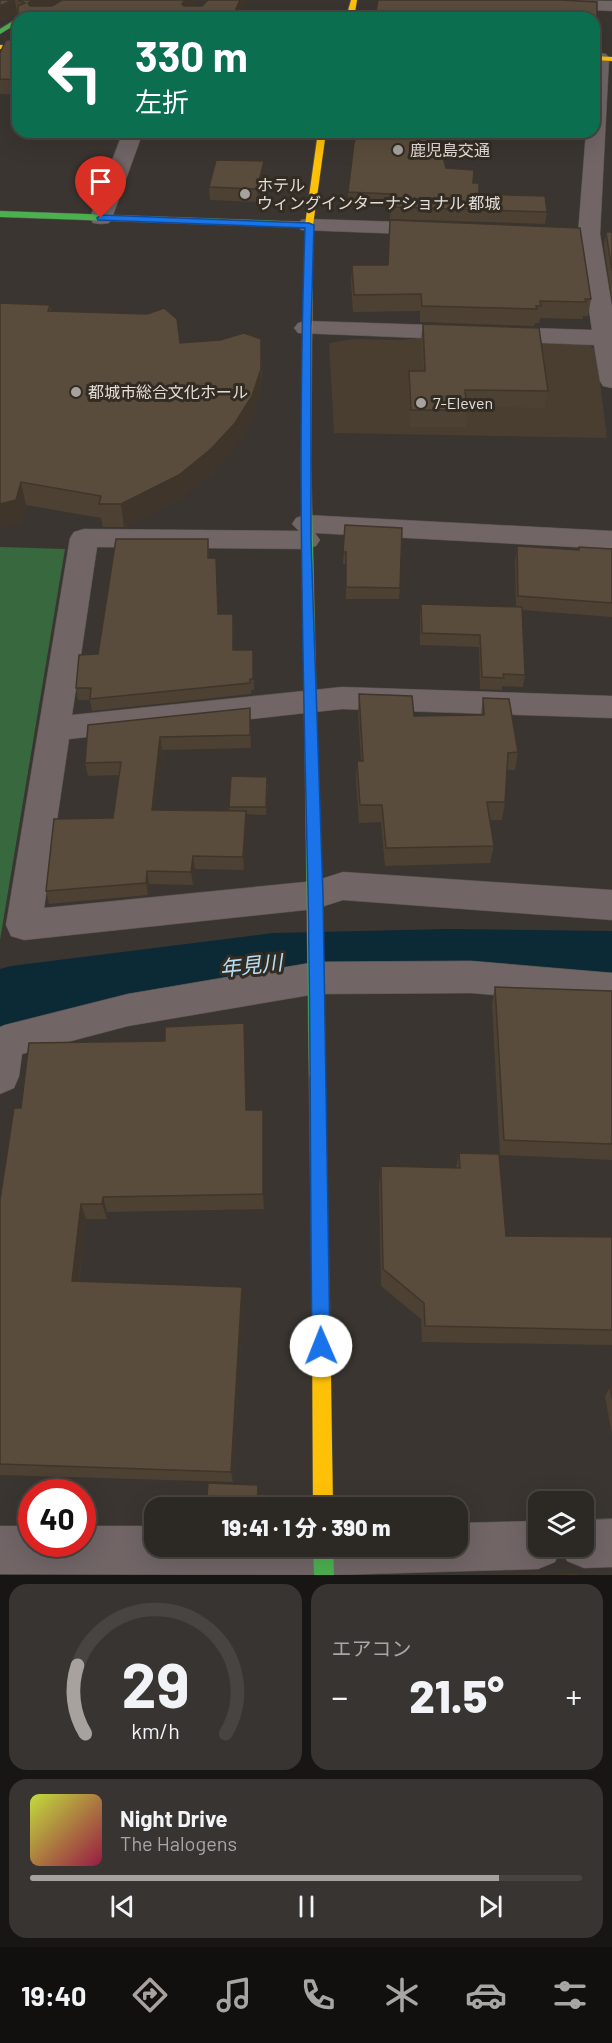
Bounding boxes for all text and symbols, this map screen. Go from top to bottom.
text: 330 m [135,30,248,80]
icon: left [36,36,114,114]
text: 左折 [135,85,189,117]
place label: 鹿児島交通 [410,140,490,159]
marker: 鹿児島交通 [391,143,405,157]
pin [75,156,126,218]
icon: arrive [84,165,117,198]
place label: ホテル ウィングインターナショナル 都城 [257,175,500,212]
marker: ホテル ウィングインターナショナル 都城 [238,187,252,201]
place label: 都城市総合文化ホール [88,382,248,401]
marker: 都城市総合文化ホール [69,385,83,399]
place label: 7-Eleven [433,393,493,412]
marker: 7-Eleven [414,396,428,410]
water label: 年見川 [218,949,285,980]
position arrow [289,1314,353,1378]
speed limit sign: 40 [18,1479,96,1557]
map controls [528,1491,594,1557]
button: layers [528,1491,594,1557]
text: 19:41 · 1 分 · 390 m [222,1514,390,1540]
text: エアコン [332,1636,412,1660]
text: 29 [121,1646,189,1720]
text: 21.5° [409,1668,504,1722]
text: − [332,1676,348,1716]
text: + [566,1676,582,1716]
text: km/h [131,1718,180,1743]
text: Night Drive [120,1805,228,1831]
text: The Halogens [120,1831,237,1855]
icon: previous [106,1890,139,1923]
icon: pause [290,1890,323,1923]
icon: next [474,1890,507,1923]
icon: directions [129,1974,171,2016]
icon: music [213,1974,255,2016]
icon: phone [297,1974,339,2016]
icon: climate [381,1974,423,2016]
icon: car [465,1974,507,2016]
icon: filters [549,1974,591,2016]
text: 19:40 [21,1979,86,2011]

